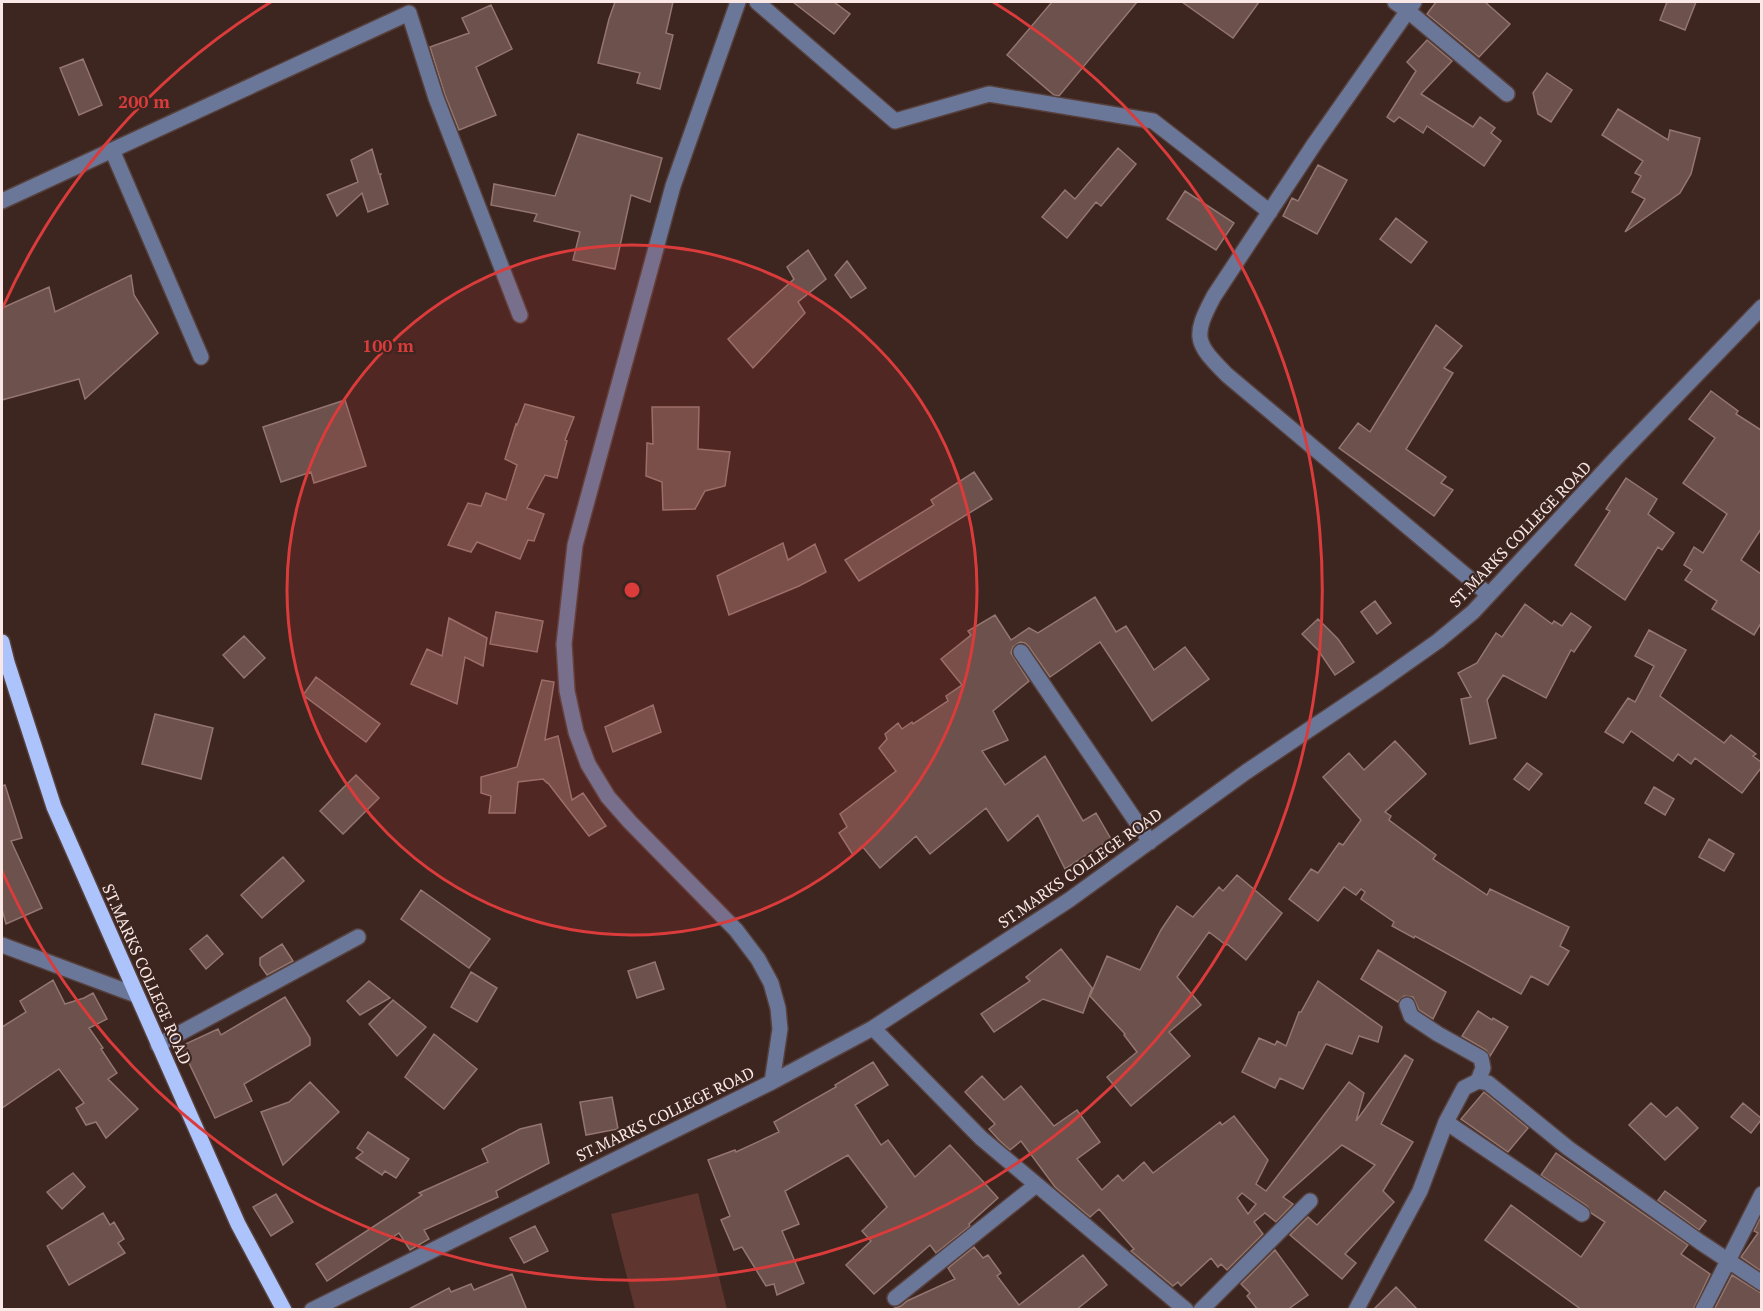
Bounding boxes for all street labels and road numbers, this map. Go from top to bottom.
street label: ST.MARKS COLLEGE ROAD [1444,456,1596,612]
street label: ST.MARKS COLLEGE ROAD [994,803,1166,933]
street label: ST.MARKS COLLEGE ROAD [97,880,197,1068]
street label: ST.MARKS COLLEGE ROAD [572,1061,758,1167]

